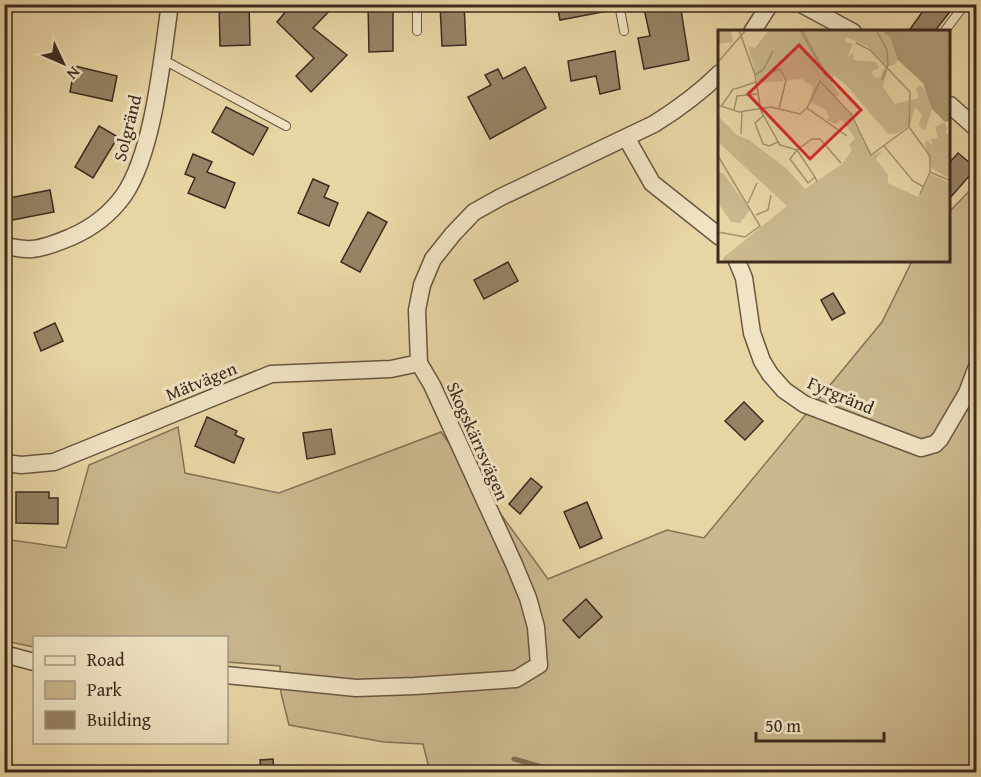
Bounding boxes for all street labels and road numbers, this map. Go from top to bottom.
street label: Solgränd [106,92,148,164]
street label: Mätvägen [161,355,241,407]
street label: Fyrgränd [804,369,879,421]
street label: Skogskärrsvägen [440,377,516,505]

